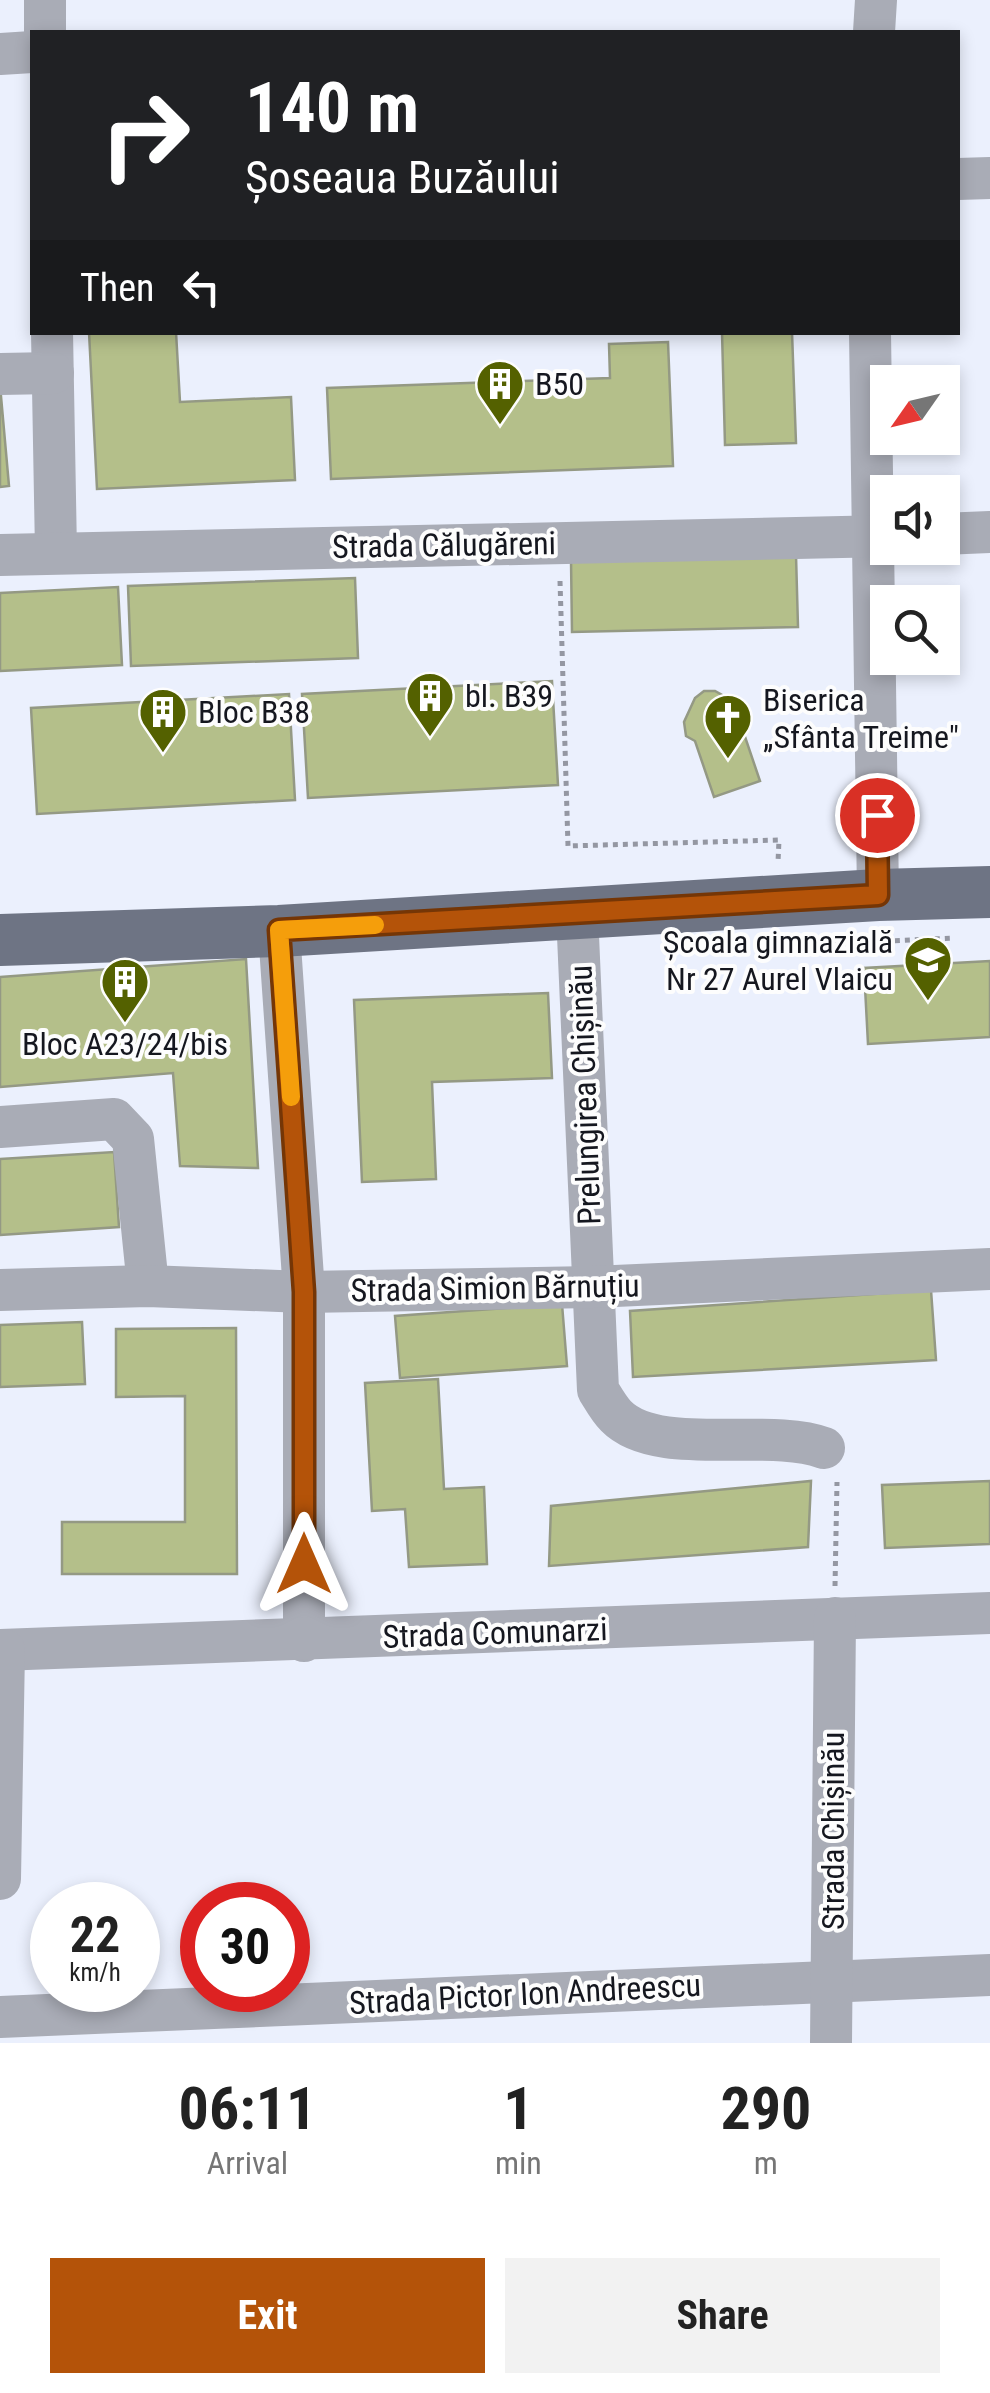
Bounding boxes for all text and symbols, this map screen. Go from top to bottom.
text: 140 m [245,67,419,149]
icon: right [80,70,210,200]
text: Șoseaua Buzăului [245,151,560,204]
icon: left [174,260,229,315]
text: Then [80,266,154,310]
building icon: B50 [474,358,526,426]
place label: B50 [535,365,584,403]
north arrow [870,365,960,455]
map controls [870,365,960,675]
button: sound [870,475,960,565]
street label: Strada Călugăreni [332,524,556,566]
button: search [870,585,960,675]
building icon: bl. B39 [404,670,456,738]
place label: bl. B39 [465,677,553,715]
place label: Biserica „Sfânta Treime" [763,681,959,756]
building icon: Bloc B38 [137,686,189,754]
church icon: Biserica „Sfânta Treime" [702,692,754,760]
place label: Bloc B38 [198,693,310,731]
pin [835,773,920,858]
icon: arrive [850,788,905,843]
place label: Școala gimnazială Nr 27 Aurel Vlaicu [663,923,893,998]
school or university icon: Școala gimnazială Nr 27 Aurel Vlaicu [902,934,954,1002]
building icon: Bloc A23/24/bis [99,956,151,1024]
street label: Prelungirea Chișinău [561,964,609,1226]
place label: Bloc A23/24/bis [22,1025,228,1063]
street label: Strada Simion Bărnuțiu [350,1266,640,1310]
position arrow [252,1512,356,1616]
street label: Strada Comunarzi [382,1610,608,1656]
street label: Strada Chișinău [814,1732,852,1930]
speed limit sign: 30 [180,1882,310,2012]
text: 22 [70,1906,120,1964]
text: km/h [69,1958,121,1987]
street label: Strada Pictor Ion Andreescu [348,1966,702,2022]
text: 06:11 [179,2073,316,2144]
text: 1 [503,2073,534,2144]
text: 290 [720,2073,811,2144]
text: Arrival [207,2144,288,2182]
text: min [495,2144,542,2182]
text: m [754,2144,778,2182]
button: Exit [50,2258,485,2373]
button: Share [505,2258,940,2373]

